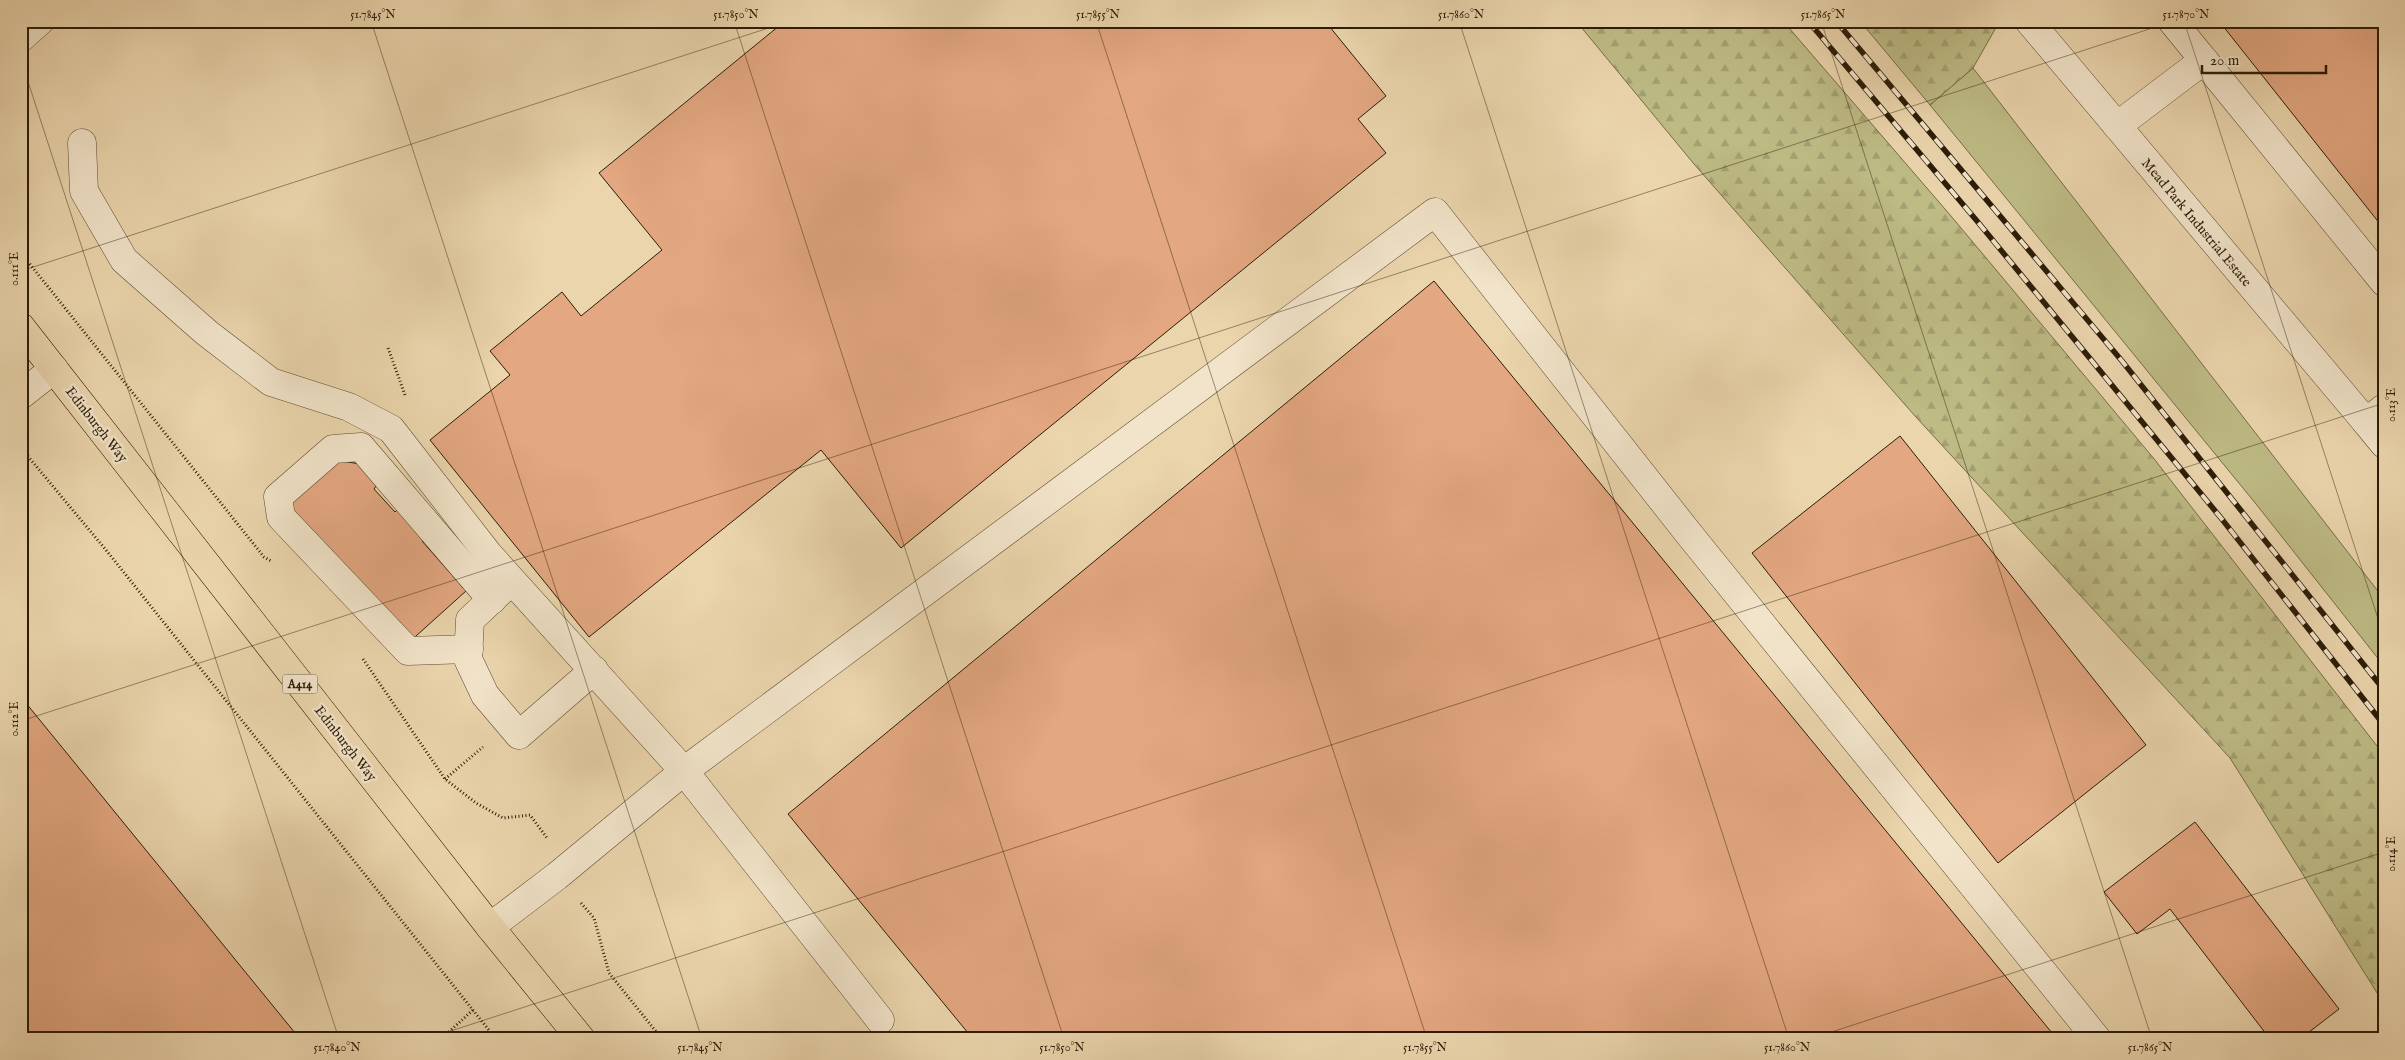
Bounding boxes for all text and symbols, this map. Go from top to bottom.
text: 51.7845°N [350,7,396,22]
text: 51.7850°N [713,7,759,22]
text: 51.7855°N [1076,7,1121,22]
text: 51.7860°N [1438,7,1485,22]
text: 51.7865°N [1801,7,1846,22]
text: 51.7870°N [2163,7,2210,22]
scale bar [2202,42,2326,74]
text: 20 m [2210,51,2240,70]
street label: Mead Park Industrial Estate [2137,155,2256,291]
text: 0.111°E [7,252,22,286]
street label: Edinburgh Way [61,383,132,466]
text: 0.113°E [2384,388,2399,422]
road number: A414 [282,674,318,694]
text: 0.112°E [7,701,22,737]
street label: Edinburgh Way [310,702,381,785]
text: 0.114°E [2384,836,2399,872]
text: 51.7840°N [313,1040,361,1055]
text: 51.7845°N [677,1040,723,1055]
text: 51.7850°N [1039,1040,1085,1055]
text: 51.7855°N [1403,1040,1448,1055]
text: 51.7860°N [1764,1040,1811,1055]
text: 51.7865°N [2128,1040,2173,1055]

